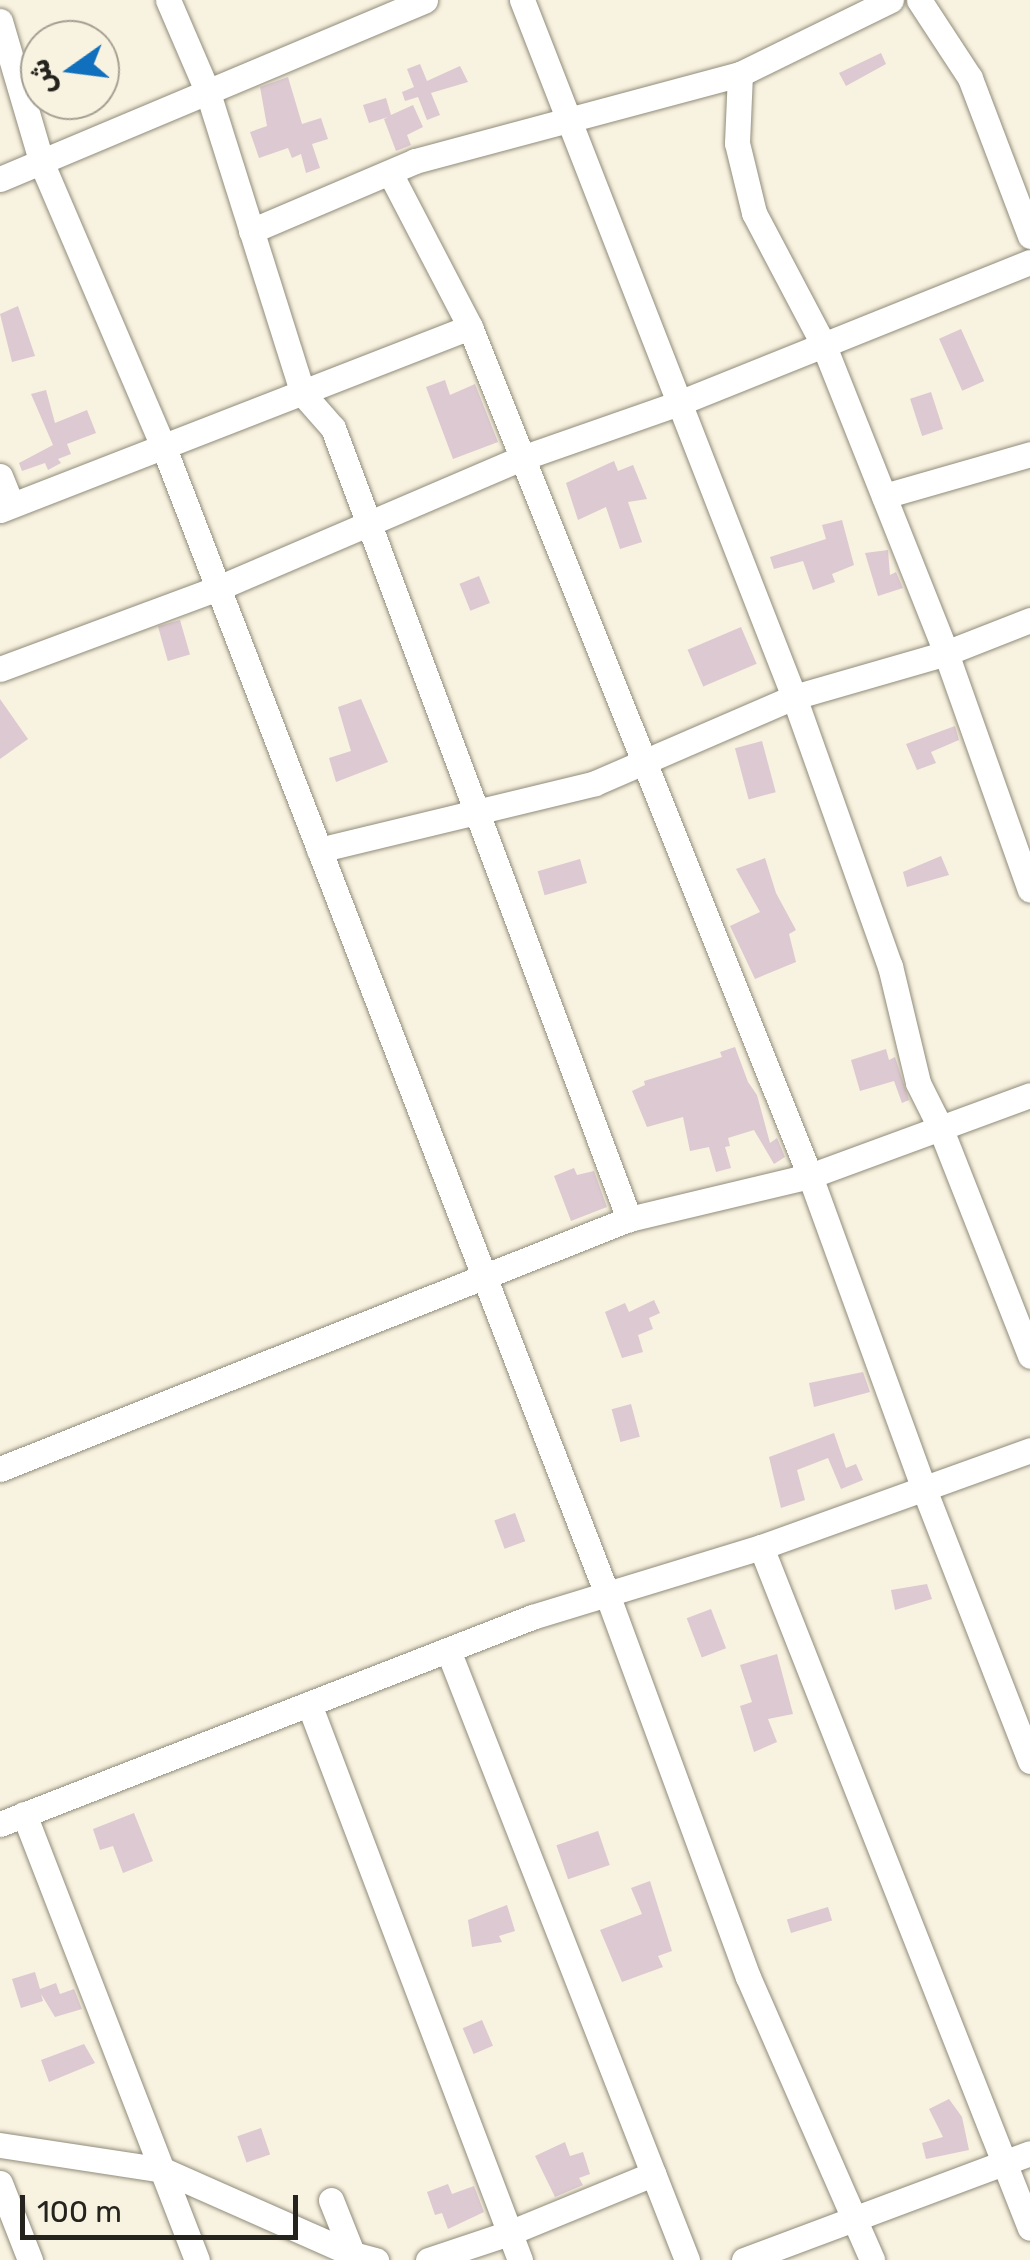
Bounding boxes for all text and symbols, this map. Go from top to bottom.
north arrow [20,20,120,120]
text: ش [22,56,63,98]
scale bar [25,2175,302,2237]
text: 100 m [37,2194,122,2230]

